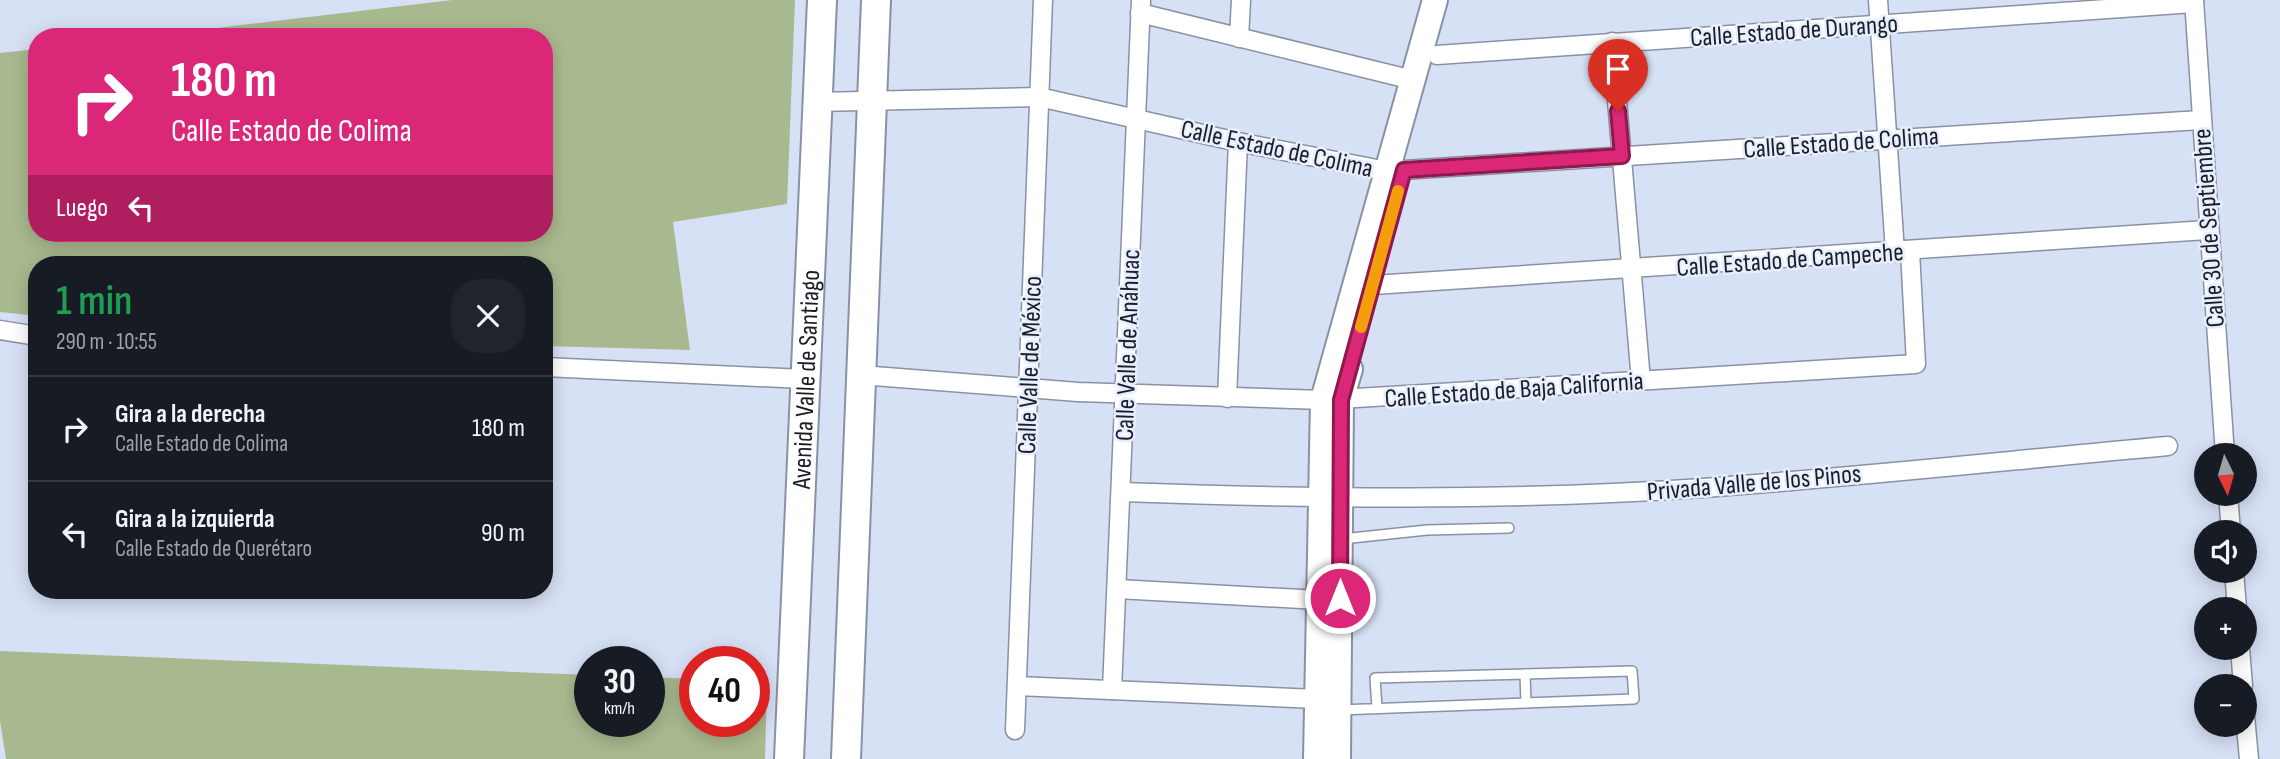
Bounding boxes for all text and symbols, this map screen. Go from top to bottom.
street label: Calle Estado de Durango [1689,9,1899,54]
pin [1588,39,1648,111]
icon: arrive [1599,50,1637,88]
text: 180 m [171,52,277,111]
icon: right [56,56,147,147]
text: Calle Estado de Colima [171,112,412,151]
street label: Calle Estado de Colima [1178,114,1376,185]
street label: Calle Estado de Colima [1742,121,1940,166]
street label: Calle 30 de Septiembre [2187,128,2232,328]
icon: left [122,189,160,227]
text: Luego [56,193,108,224]
street label: Calle Estado de Campeche [1676,237,1905,284]
street label: Calle Valle de Anáhuac [1110,248,1147,442]
street label: Avenida Valle de Santiago [787,269,827,491]
street label: Calle Valle de México [1012,275,1049,455]
text: 1 min [56,276,132,327]
button: close [451,279,525,353]
text: 290 m · 10:55 [56,328,157,356]
street label: Calle Estado de Baja California [1384,366,1645,415]
text: Gira a la derecha [115,399,265,430]
icon: right [56,410,94,448]
text: 180 m [472,413,525,444]
text: Calle Estado de Colima [115,430,288,458]
north arrow [2194,443,2258,506]
map controls [2194,443,2257,737]
street label: Privada Valle de los Pinos [1646,459,1862,508]
text: Gira a la izquierda [115,504,275,535]
icon: left [56,515,94,553]
text: 90 m [481,518,525,549]
button: sound [2194,520,2257,583]
text: Calle Estado de Querétaro [115,535,312,563]
position arrow [1303,561,1377,635]
button: + [2194,597,2257,660]
speed limit sign: 40 [679,646,770,737]
text: 30 [603,661,636,704]
button: − [2194,674,2257,737]
text: km/h [604,698,635,719]

